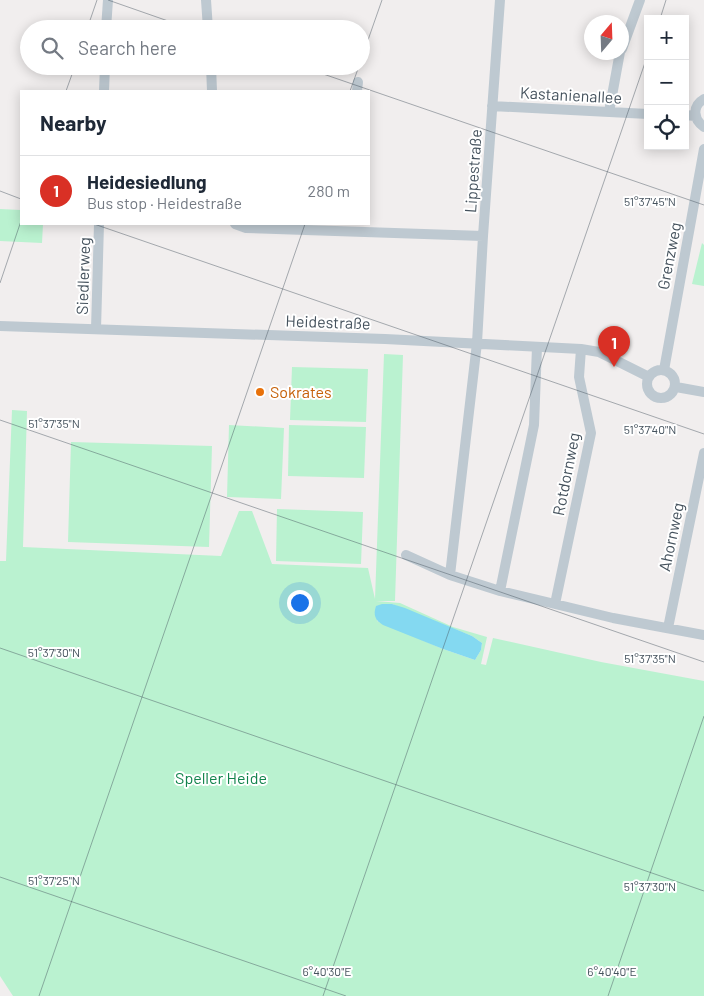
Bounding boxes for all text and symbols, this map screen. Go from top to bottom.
north arrow [584,15,629,60]
map controls [644,15,689,150]
button: + [644,15,689,60]
search box [20,20,370,75]
icon: search [38,34,66,62]
text: Search here [78,36,177,59]
button: − [644,60,689,105]
street label: Kastanienallee [520,82,623,107]
button: locate [644,105,689,150]
text: Nearby [40,110,106,135]
street label: Lippestraße [460,128,485,214]
text: Heidesiedlung [87,170,207,193]
text: 1 [53,181,59,200]
text: 280 m [308,181,350,200]
text: Bus stop · Heidestraße [87,193,242,212]
text: 51°37'45"N [624,194,676,208]
street label: Grenzweg [653,221,684,291]
street label: Siedlerweg [72,237,93,315]
street label: Heidestraße [285,311,371,332]
pin: 1 [598,326,630,367]
place label: Sokrates [270,382,332,401]
marker: Sokrates [254,386,266,398]
text: 51°37'35"N [28,416,80,430]
text: 51°37'40"N [624,422,676,436]
street label: Rotdornweg [548,431,583,517]
street label: Ahornweg [654,501,687,573]
your location [287,590,313,616]
text: 51°37'30"N [28,645,80,659]
text: 51°37'35"N [624,651,676,665]
park label: Speller Heide [175,768,267,787]
text: 51°37'25"N [28,873,80,887]
text: 51°37'30"N [624,879,676,893]
text: 6°40'30"E [302,964,352,978]
text: 6°40'40"E [587,964,637,978]

